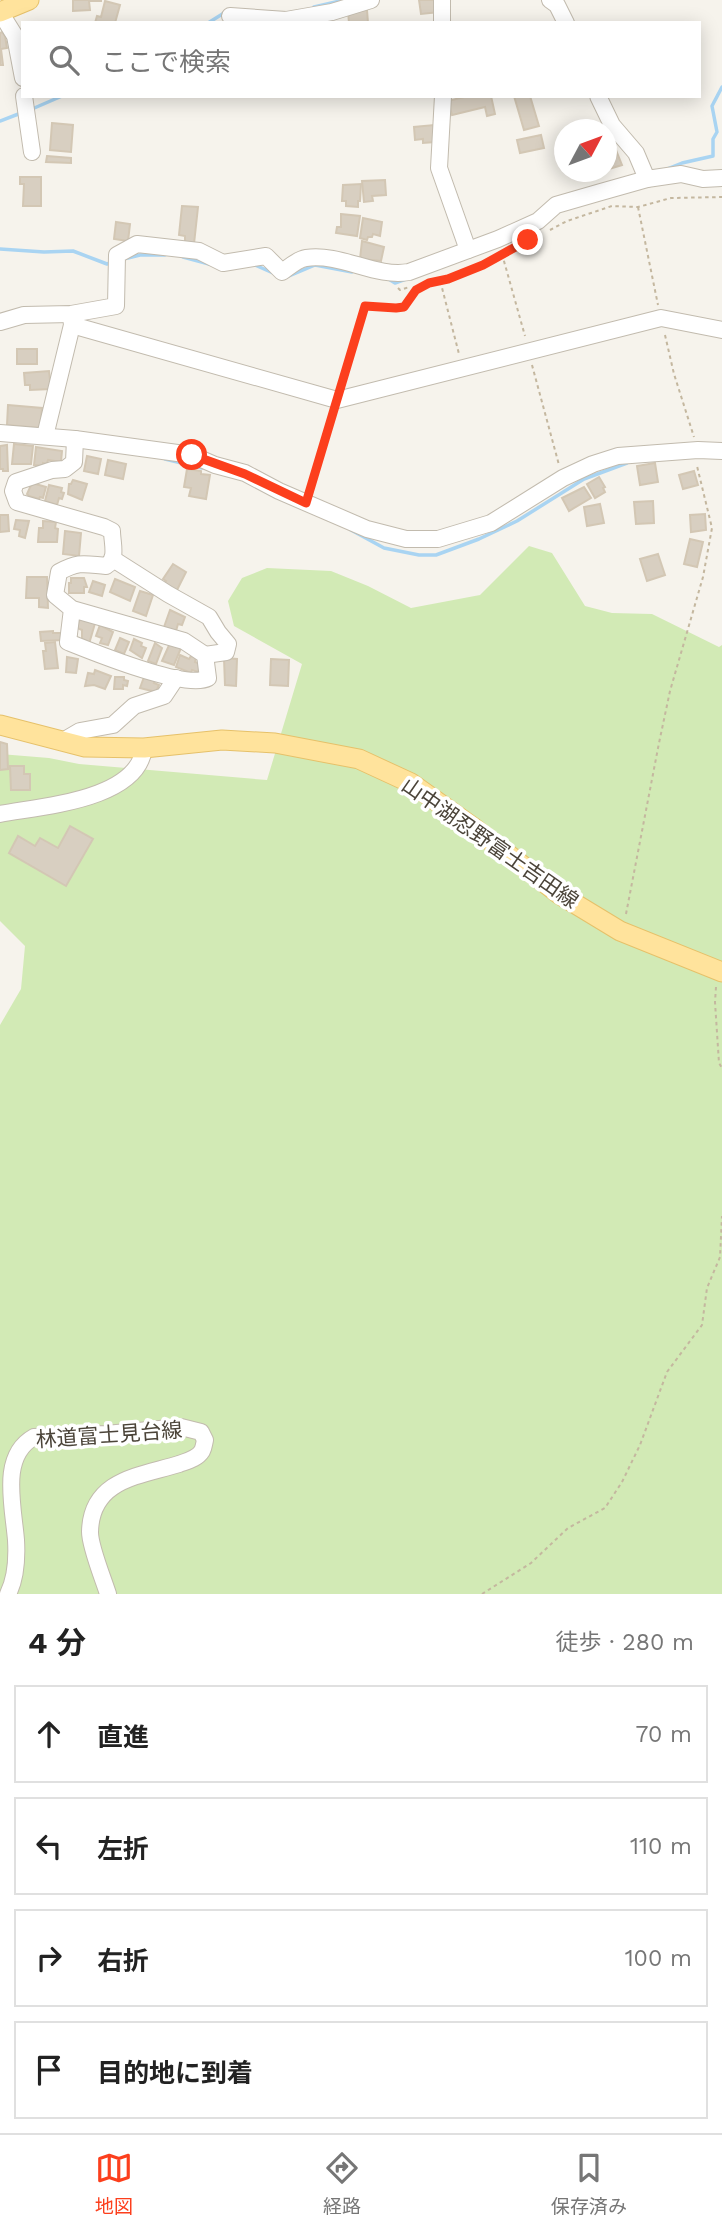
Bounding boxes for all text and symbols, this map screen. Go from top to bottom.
search box [21,21,701,98]
icon: search [45,41,83,79]
text: ここで検索 [101,47,231,77]
north arrow [554,119,617,182]
route end [512,224,543,255]
route start [176,439,207,470]
street label: 山中湖忍野富士吉田線 [397,772,583,913]
street label: 林道富士見台線 [35,1417,183,1452]
text: 4 分 [28,1625,86,1660]
text: 徒歩 · 280 m [555,1629,694,1656]
icon: ahead [30,1715,68,1753]
text: 70 m [635,1721,692,1748]
text: 直進 [97,1722,149,1752]
icon: left [30,1827,68,1865]
text: 110 m [630,1833,692,1860]
text: 左折 [97,1834,149,1864]
icon: right [30,1939,68,1977]
text: 100 m [625,1945,692,1972]
text: 右折 [97,1946,149,1976]
icon: arrive [30,2051,68,2089]
text: 目的地に到着 [97,2058,253,2088]
tab: 地図 [95,2149,133,2218]
tab: 経路 [323,2149,361,2218]
tab: 保存済み [551,2149,627,2218]

